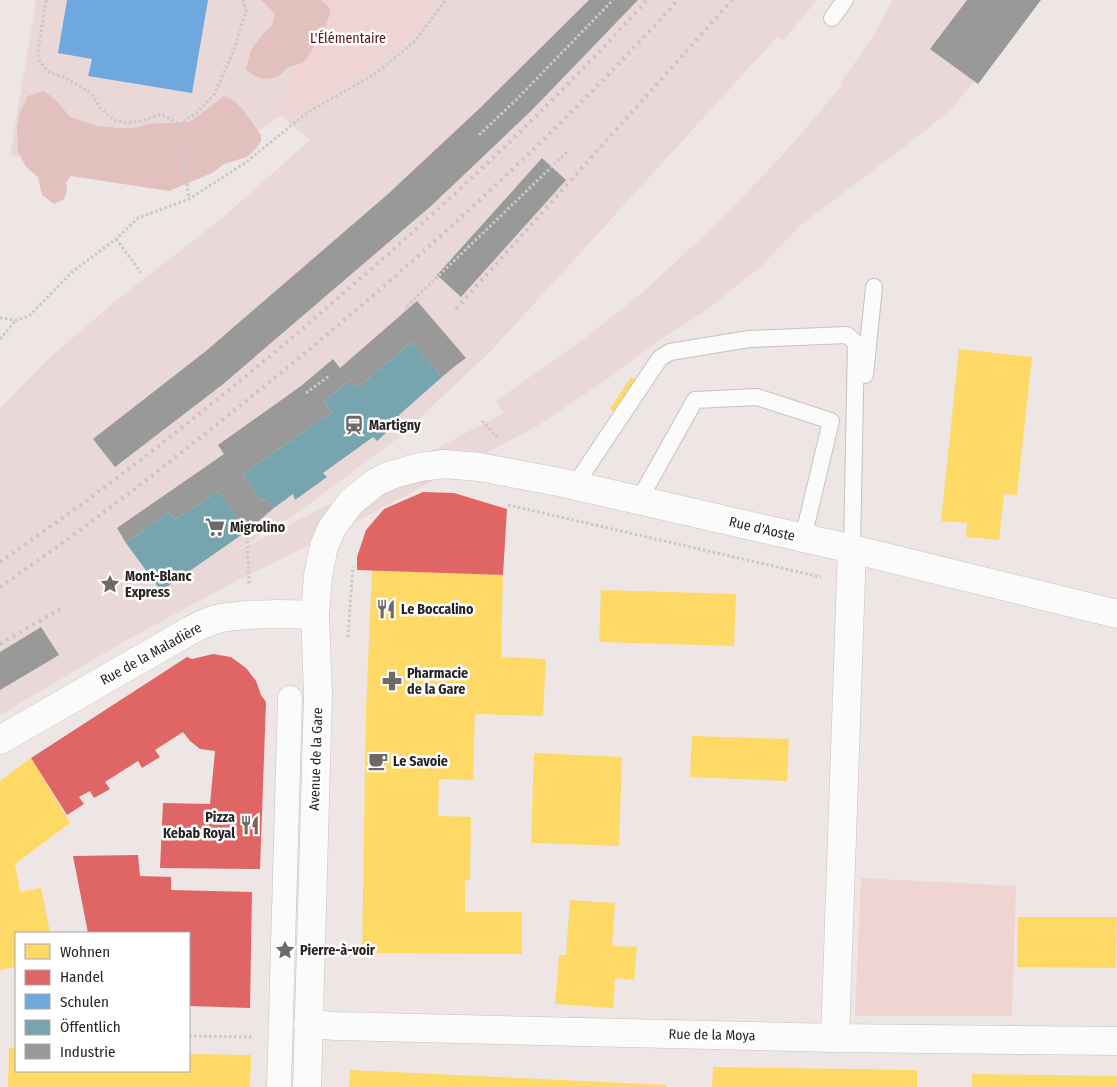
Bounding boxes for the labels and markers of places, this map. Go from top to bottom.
station icon: Martigny [343,414,365,436]
place label: Martigny [369,417,421,434]
supermarket icon: Migrolino [204,516,226,538]
place label: Migrolino [230,519,286,536]
place label: Mont-Blanc Express [125,568,192,601]
place icon: Mont-Blanc Express [99,573,121,595]
restaurant icon: Le Boccalino [375,598,397,620]
place label: Le Boccalino [401,601,474,618]
place label: Pharmacie de la Gare [407,665,468,698]
pharmacy icon: Pharmacie de la Gare [381,670,403,692]
cafe icon: Le Savoie [367,750,389,772]
place label: Le Savoie [393,753,448,770]
place label: Pizza Kebab Royal [163,809,235,842]
restaurant icon: Pizza Kebab Royal [239,814,261,836]
place icon: Pierre-à-voir [274,939,296,961]
place label: Pierre-à-voir [300,942,376,959]

